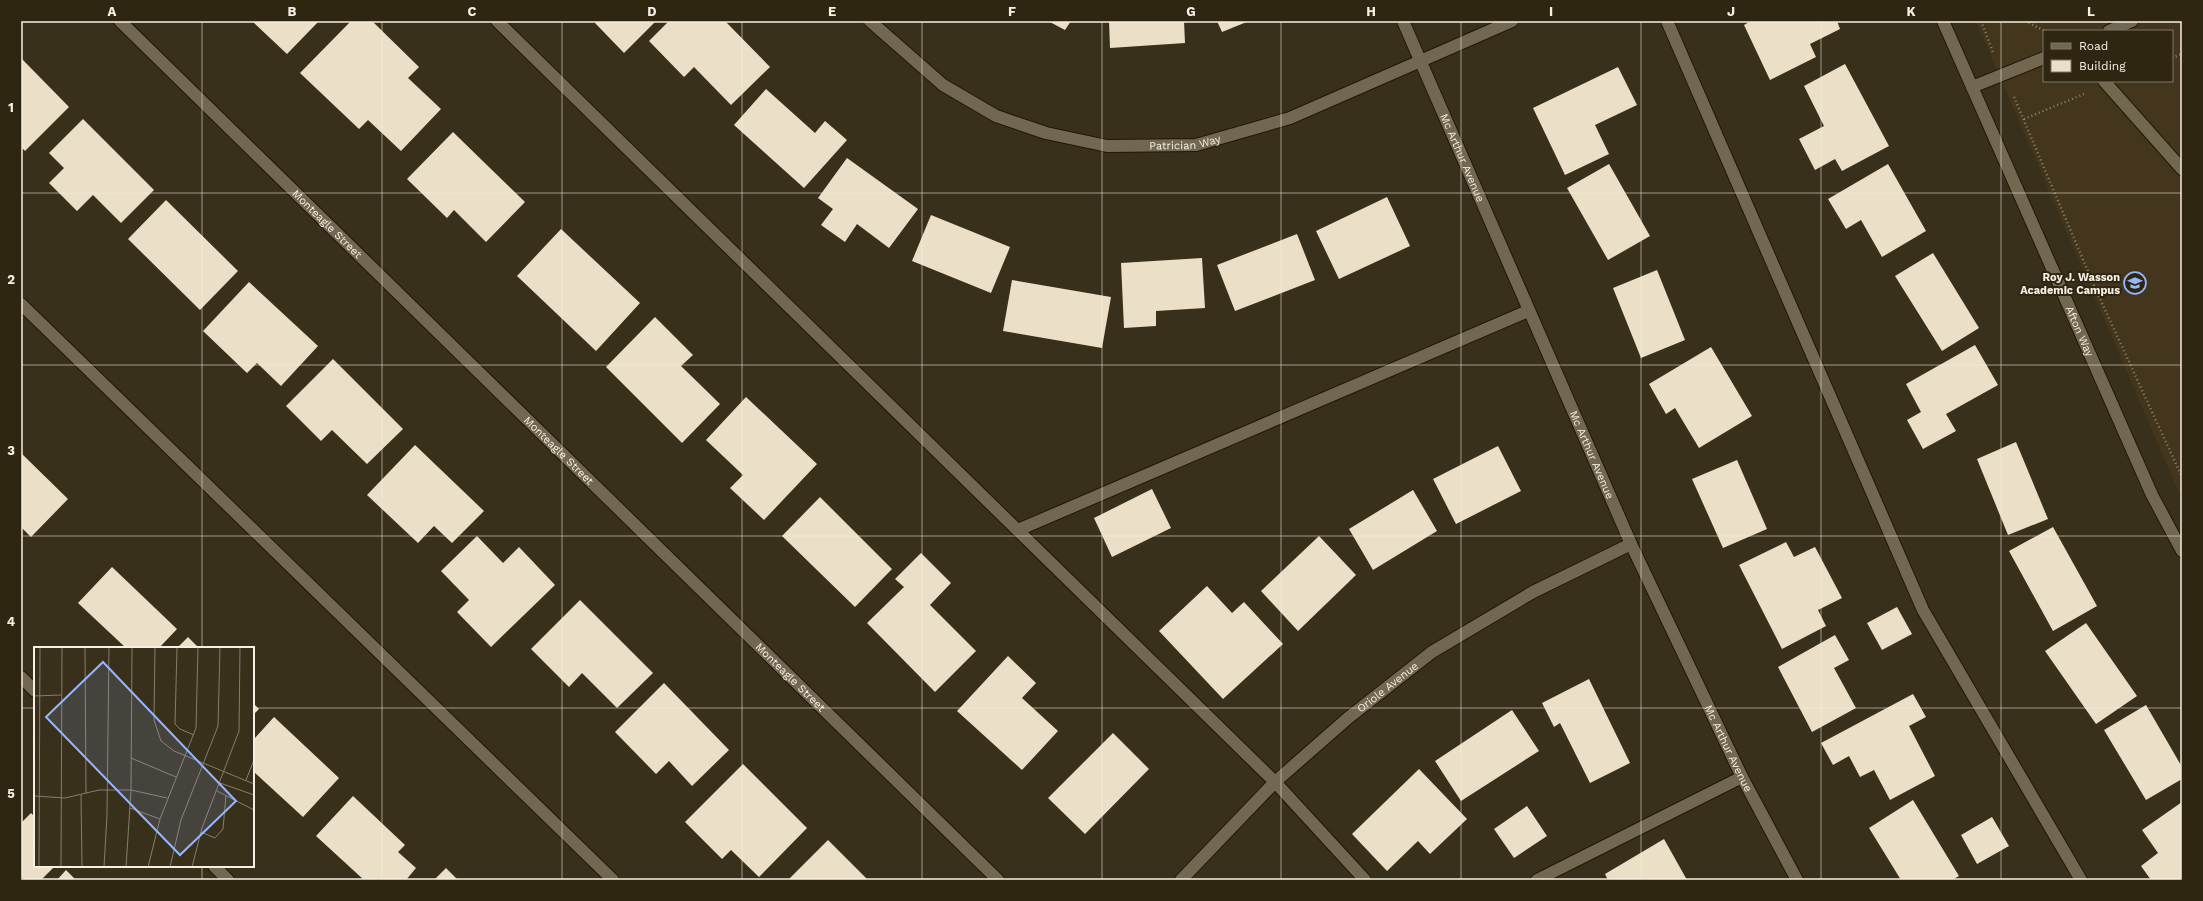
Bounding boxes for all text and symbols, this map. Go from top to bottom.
text: A [108,4,117,19]
text: B [288,4,297,19]
text: C [468,4,477,19]
text: D [647,4,657,19]
text: E [828,4,836,19]
text: F [1008,4,1016,19]
text: G [1186,4,1196,19]
text: H [1366,4,1376,19]
text: I [1549,4,1553,19]
text: J [1727,4,1735,19]
text: K [1906,4,1916,19]
text: L [2087,4,2095,19]
legend [2043,30,2173,82]
text: Road [2079,39,2108,53]
text: Building [2079,59,2126,73]
text: 1 [8,100,14,115]
street label: Mc Arthur Avenue [1437,112,1487,204]
street label: Patrician Way [1149,132,1223,153]
street label: Monteagle Street [289,187,365,261]
school or university icon: Roy J. Wasson Academic Campus [2122,270,2148,296]
place label: Roy J. Wasson Academic Campus [2020,271,2120,297]
text: 2 [7,272,15,287]
street label: Afton Way [2062,304,2096,359]
street label: Mc Arthur Avenue [1567,409,1617,501]
street label: Monteagle Street [521,414,596,488]
text: 3 [7,443,15,458]
text: 4 [7,614,16,629]
street label: Monteagle Street [753,640,828,715]
inset map [34,647,254,867]
street label: Oriole Avenue [1355,659,1421,715]
street label: Mc Arthur Avenue [1702,703,1755,794]
text: 5 [7,786,15,801]

